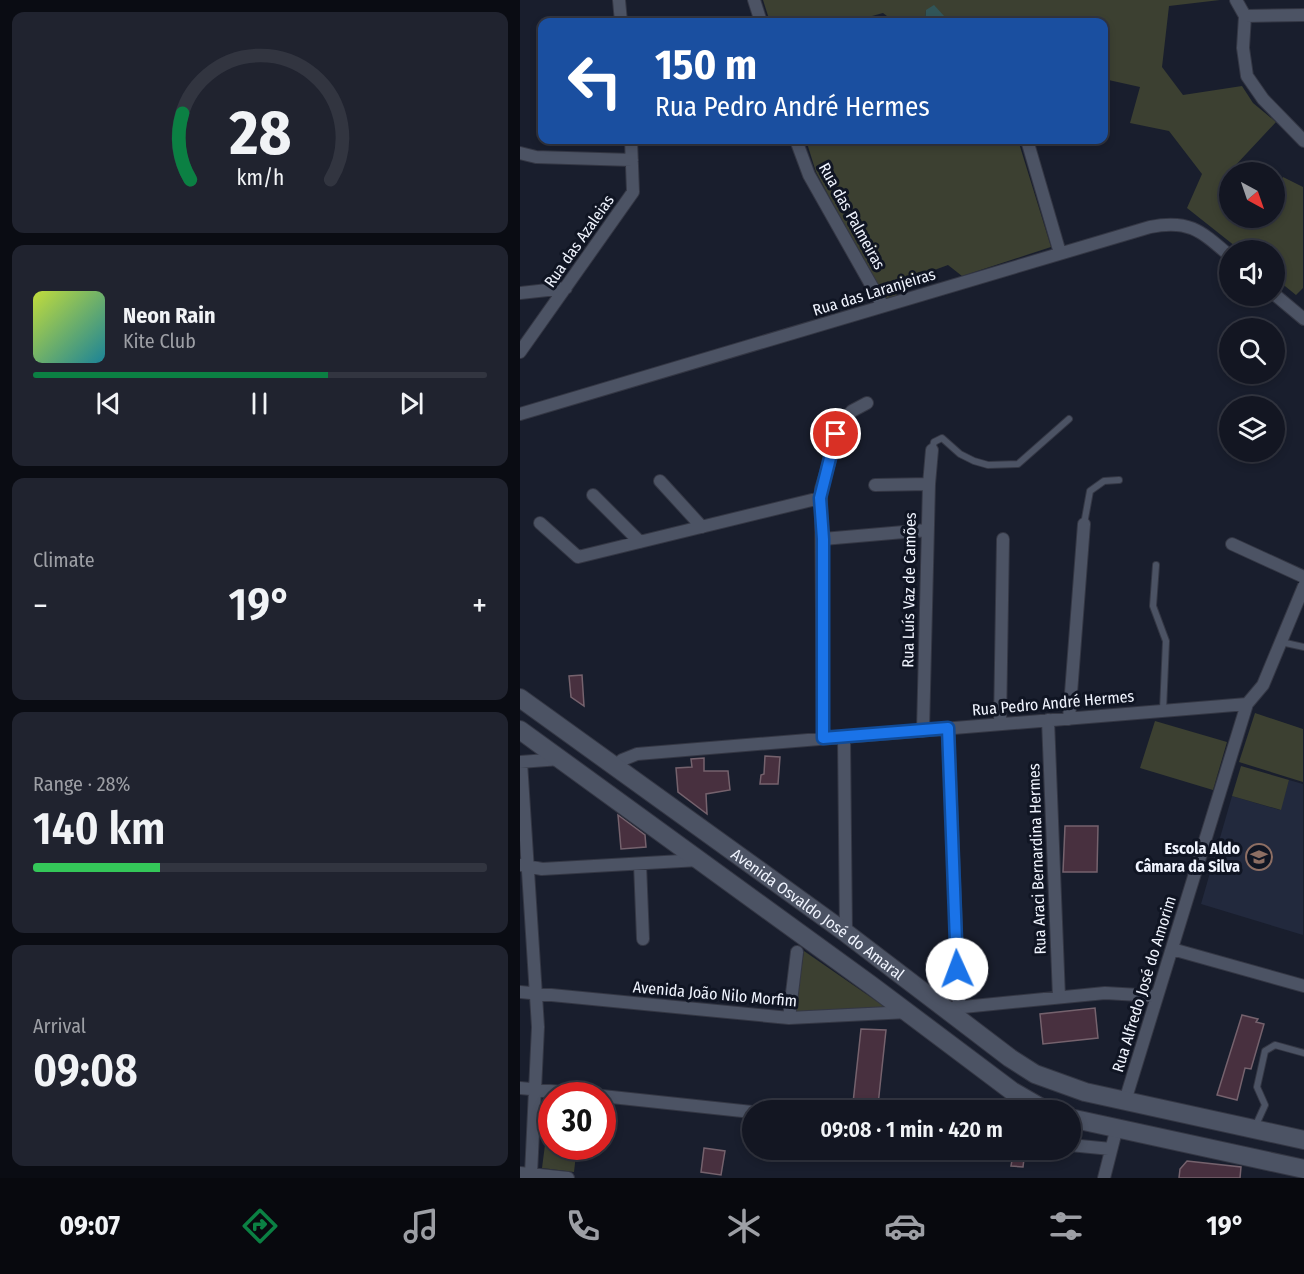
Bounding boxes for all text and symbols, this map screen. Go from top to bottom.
text: 150 m [655,40,757,90]
icon: left [556,42,634,120]
text: Rua Pedro André Hermes [655,91,930,123]
text: 28 [228,96,291,171]
street label: Rua das Palmeiras [815,159,889,273]
north arrow [1219,162,1285,228]
map controls [1219,162,1285,462]
text: km/h [236,165,284,191]
street label: Rua das Azaleias [540,191,618,291]
button: sound [1219,240,1285,306]
street label: Rua das Laranjeiras [810,264,938,320]
text: Neon Rain [123,302,216,329]
button: search [1219,318,1285,384]
text: Kite Club [123,329,196,353]
icon: previous [92,387,125,420]
icon: pause [243,387,276,420]
icon: next [395,387,428,420]
button: layers [1219,396,1285,462]
pin [810,408,861,459]
icon: arrive [819,417,852,450]
street label: Rua Luís Vaz de Camões [898,512,920,668]
text: Climate [33,548,95,572]
text: 19° [229,578,291,632]
text: − [33,586,48,626]
text: + [472,586,487,626]
street label: Rua Pedro André Hermes [971,686,1135,720]
street label: Rua Araci Bernardina Hermes [1024,763,1050,955]
text: Range · 28% [33,772,130,796]
text: 140 km [33,802,165,856]
place label: Escola Aldo Câmara da Silva [1135,839,1240,876]
school or university icon: Escola Aldo Câmara da Silva [1244,842,1274,872]
street label: Avenida Osvaldo José do Amaral [728,844,908,984]
street label: Rua Alfredo José do Amorim [1108,894,1180,1074]
position arrow [925,937,989,1001]
street label: Avenida João Nilo Morfim [632,977,798,1011]
text: Arrival [33,1014,86,1038]
text: 09:08 [33,1044,138,1098]
speed limit sign: 30 [538,1082,616,1160]
text: 09:08 · 1 min · 420 m [820,1116,1003,1143]
icon: directions [239,1205,281,1247]
icon: music [400,1205,442,1247]
icon: phone [562,1205,604,1247]
icon: climate [723,1205,765,1247]
icon: car [884,1205,926,1247]
icon: filters [1045,1205,1087,1247]
text: 09:07 [60,1210,120,1242]
text: 19° [1206,1210,1244,1242]

